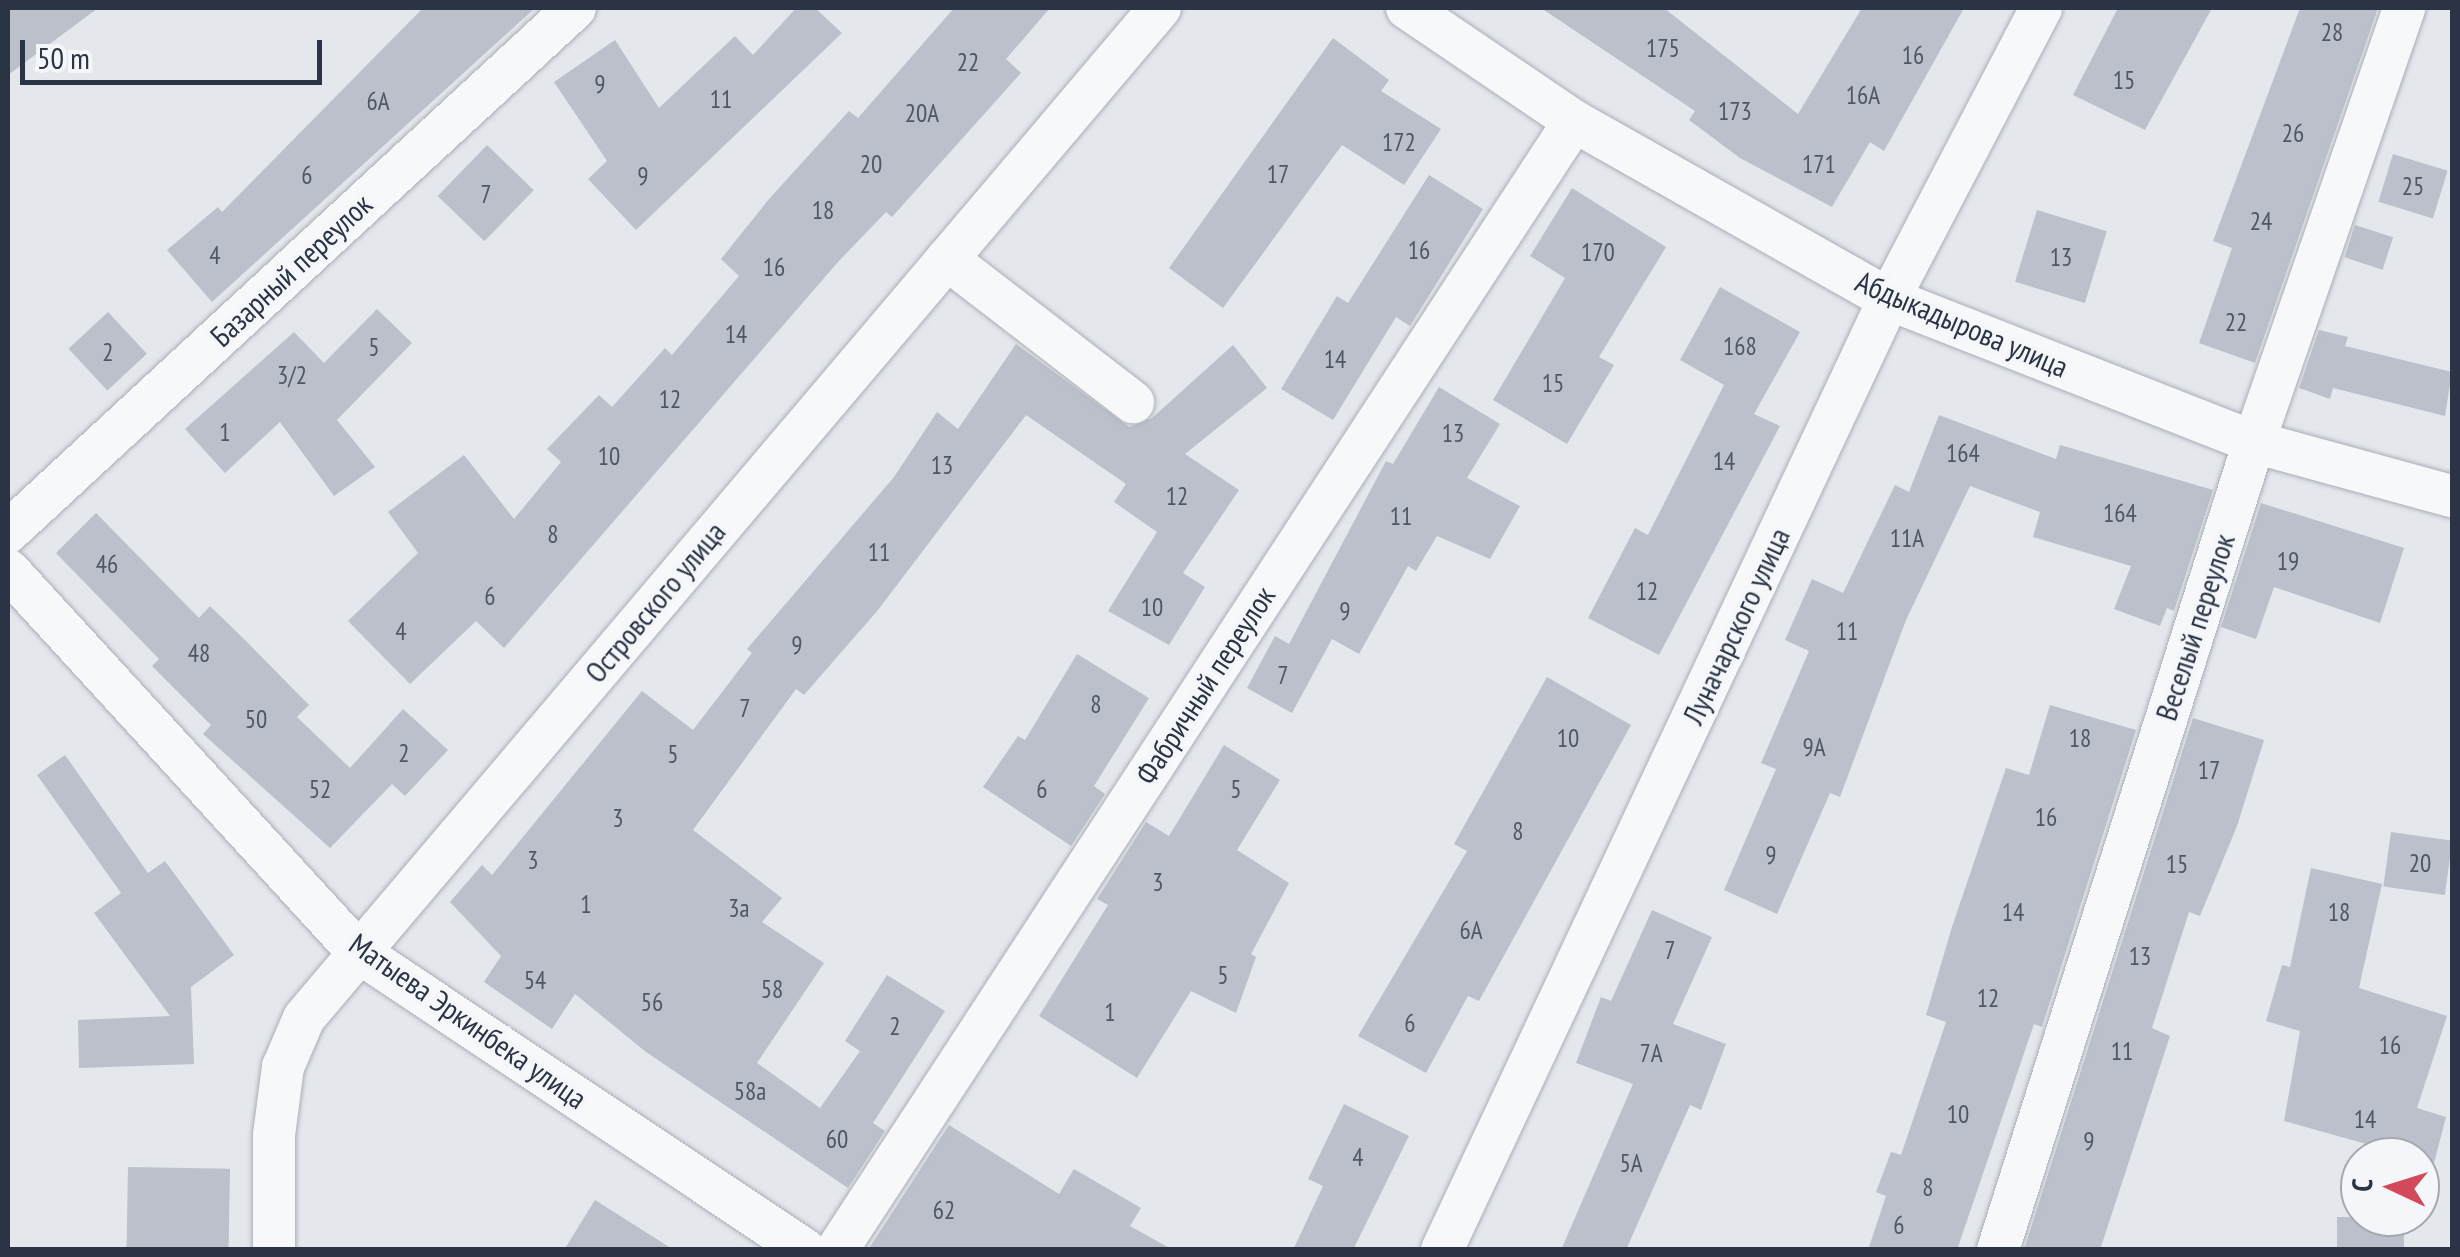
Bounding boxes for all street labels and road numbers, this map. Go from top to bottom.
street label: Базарный переулок [203,186,379,354]
street label: Абдыкадырова улица [1850,263,2074,385]
street label: Островского улица [577,514,733,690]
street label: Луначарского улица [1675,522,1797,730]
street label: Веселый переулок [2148,529,2242,725]
street label: Фабричный переулок [1128,579,1282,791]
street label: Матыева Эркинбека улица [342,926,594,1116]

